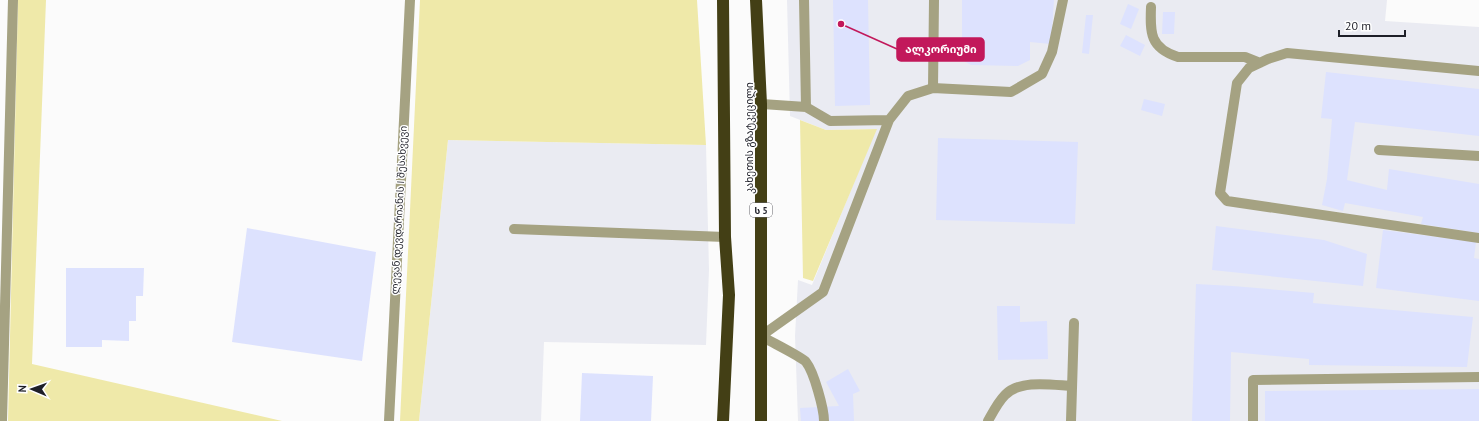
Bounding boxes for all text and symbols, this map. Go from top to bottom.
scale bar [1339,12,1405,38]
text: 20 m [1345,18,1371,33]
callout: ალკორიუმი [897,38,984,61]
text: ალკორიუმი [905,42,977,56]
street label: კახეთის გზატკეცილი [743,82,756,194]
street label: ლევან დევდარიანის I შესახვევი [388,125,410,295]
road number: ს 5 [750,203,772,217]
north arrow [12,369,52,409]
text: N [15,385,29,393]

